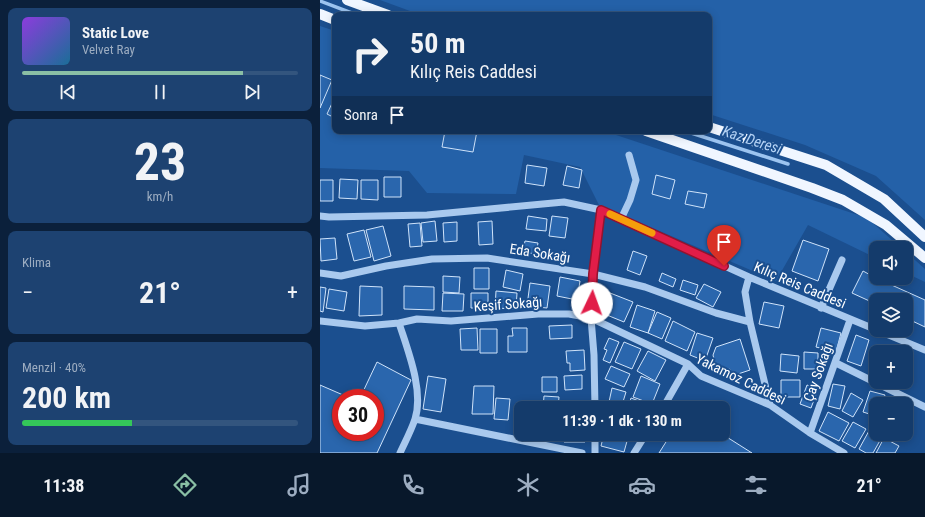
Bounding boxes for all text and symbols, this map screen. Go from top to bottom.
text: Static Love [82,24,149,42]
text: 50 m [410,27,466,60]
icon: right [344,28,396,80]
text: Velvet Ray [82,42,135,57]
text: Kılıç Reis Caddesi [410,61,537,82]
icon: previous [57,81,79,103]
icon: pause [149,81,171,103]
icon: next [241,81,263,103]
icon: arrive [386,104,408,126]
text: Sonra [344,106,378,124]
water label: Kaz Deresi [720,122,784,158]
text: 23 [134,132,186,193]
text: km/h [147,189,173,204]
pin [707,225,741,266]
icon: arrive [713,231,735,253]
street label: Eda Sokağı [509,240,571,266]
map controls [869,241,913,441]
button: sound [869,241,913,285]
text: Klima [22,255,51,270]
street label: Kılıç Reis Caddesi [751,258,849,312]
text: 21° [139,275,181,310]
text: − [22,280,33,305]
text: + [287,280,298,305]
position arrow [571,282,613,324]
button: layers [869,293,913,337]
street label: Keşif Sokağı [473,294,543,314]
street label: Çay Sokağı [800,341,836,403]
button: + [869,345,913,389]
street label: Yakamoz Caddesi [693,350,789,408]
text: Menzil · 40% [22,360,86,375]
text: 200 km [22,380,111,415]
speed limit sign: 30 [332,389,384,441]
button: − [869,397,913,441]
text: 11:39 · 1 dk · 130 m [562,412,682,430]
icon: directions [171,471,199,499]
icon: music [285,471,313,499]
icon: phone [399,471,427,499]
icon: climate [514,471,542,499]
icon: car [628,471,656,499]
icon: filters [742,471,770,499]
text: 11:38 [43,475,84,496]
text: 21° [857,475,882,496]

